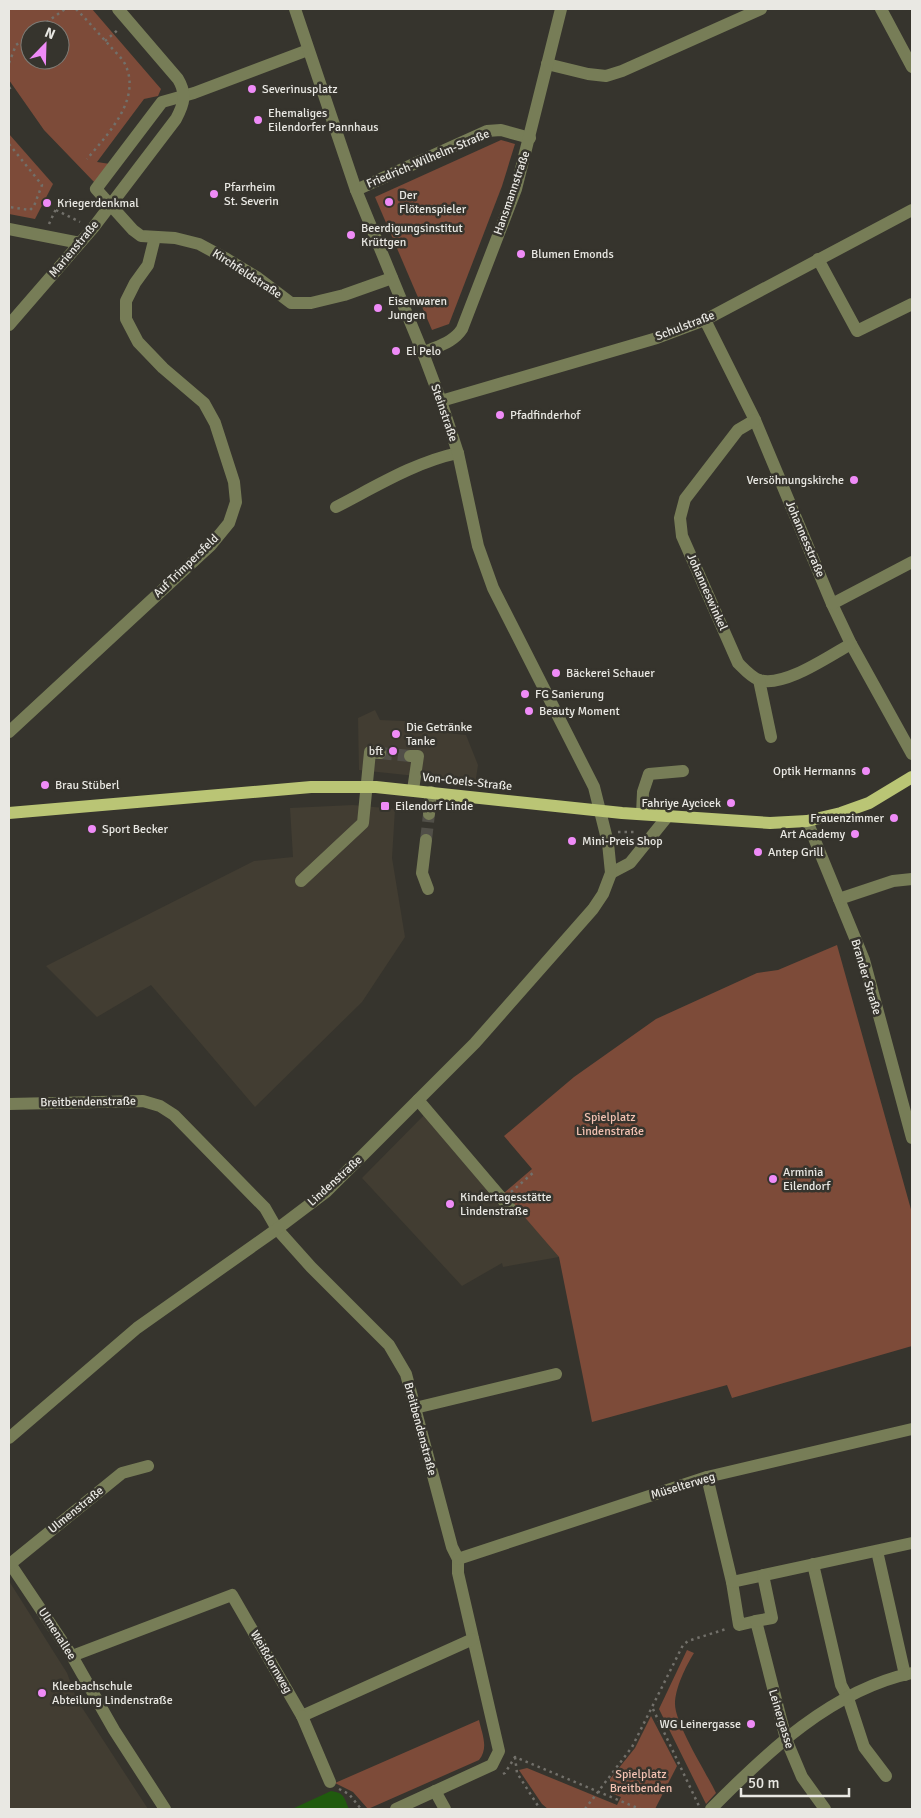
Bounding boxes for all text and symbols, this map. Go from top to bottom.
north arrow [20,20,70,70]
text: N [42,24,58,43]
place label: Severinusplatz [262,82,338,97]
marker: Severinusplatz [246,83,258,95]
place label: Ehemaliges Eilendorfer Pannhaus [268,106,379,135]
marker: Ehemaliges Eilendorfer Pannhaus [252,114,264,126]
street label: Friedrich-Wilhelm-Straße [364,126,492,192]
street label: Hansmannstraße [491,149,533,237]
place label: Pfarrheim St. Severin [224,180,279,209]
marker: Pfarrheim St. Severin [208,188,220,200]
place label: Der Flötenspieler [399,188,467,217]
place label: Kriegerdenkmal [57,196,139,211]
marker: Der Flötenspieler [383,196,395,208]
marker: Kriegerdenkmal [41,197,53,209]
street label: Marienstraße [46,218,102,280]
place label: Beerdigungsinstitut Krüttgen [361,221,463,250]
marker: Beerdigungsinstitut Krüttgen [345,229,357,241]
street label: Kirchfeldstraße [209,246,285,302]
place label: Blumen Emonds [531,247,614,262]
marker: Blumen Emonds [515,248,527,260]
place label: Eisenwaren Jungen [388,294,447,323]
marker: Eisenwaren Jungen [372,302,384,314]
street label: Schulstraße [653,308,717,344]
place label: El Pelo [406,344,441,359]
marker: El Pelo [390,345,402,357]
street label: Steinstraße [427,382,461,444]
place label: Pfadfinderhof [510,408,581,423]
marker: Pfadfinderhof [494,409,506,421]
place label: Versöhnungskirche [746,473,844,488]
marker: Versöhnungskirche [848,474,860,486]
street label: Johannesstraße [782,498,828,580]
street label: Auf Trimpersfeld [150,531,222,601]
street label: Johanneswinkel [683,551,731,633]
place label: Bäckerei Schauer [566,666,655,681]
marker: Bäckerei Schauer [550,667,562,679]
place label: FG Sanierung [535,687,604,702]
marker: FG Sanierung [519,688,531,700]
place label: Beauty Moment [539,704,620,719]
marker: Beauty Moment [523,705,535,717]
place label: Die Getränke Tanke [406,720,472,749]
marker: Die Getränke Tanke [390,728,402,740]
place label: bft [369,744,383,759]
marker: bft [387,745,399,757]
place label: Optik Hermanns [773,764,856,779]
marker: Optik Hermanns [860,765,872,777]
street label: Von-Coels-Straße [421,770,513,794]
place label: Brau Stüberl [55,778,120,793]
marker: Brau Stüberl [39,779,51,791]
place label: Fahriye Aycicek [641,796,721,811]
marker: Fahriye Aycicek [725,797,737,809]
place label: Eilendorf Linde [395,799,473,814]
marker: Eilendorf Linde [379,800,391,812]
place label: Frauenzimmer [810,811,885,826]
marker: Frauenzimmer [888,812,900,824]
place label: Sport Becker [102,822,168,837]
marker: Sport Becker [86,823,98,835]
place label: Art Academy [780,827,845,842]
marker: Art Academy [849,828,861,840]
place label: Mini-Preis Shop [582,834,663,849]
marker: Mini-Preis Shop [566,835,578,847]
place label: Antep Grill [768,845,824,860]
marker: Antep Grill [752,846,764,858]
street label: Brander Straße [847,937,885,1017]
street label: Breitbendenstraße [40,1094,136,1110]
park label: Spielplatz Lindenstraße [576,1110,644,1139]
street label: Lindenstraße [305,1153,365,1209]
place label: Arminia Eilendorf [783,1165,831,1194]
marker: Arminia Eilendorf [767,1173,779,1185]
place label: Kindertagesstätte Lindenstraße [460,1190,552,1219]
marker: Kindertagesstätte Lindenstraße [444,1198,456,1210]
street label: Breitbendenstraße [400,1381,440,1477]
street label: Müselterweg [649,1469,717,1503]
street label: Ulmenstraße [45,1483,107,1537]
street label: Ulmenallee [35,1605,79,1663]
street label: Weißdornweg [247,1628,295,1696]
place label: Kleebachschule Abteilung Lindenstraße [52,1679,173,1708]
marker: Kleebachschule Abteilung Lindenstraße [36,1687,48,1699]
street label: Leinergasse [765,1688,797,1750]
place label: WG Leinergasse [660,1717,741,1732]
marker: WG Leinergasse [745,1718,757,1730]
scale bar [741,1766,848,1798]
park label: Spielplatz Breitbenden [610,1767,672,1796]
text: 50 m [748,1774,779,1792]

